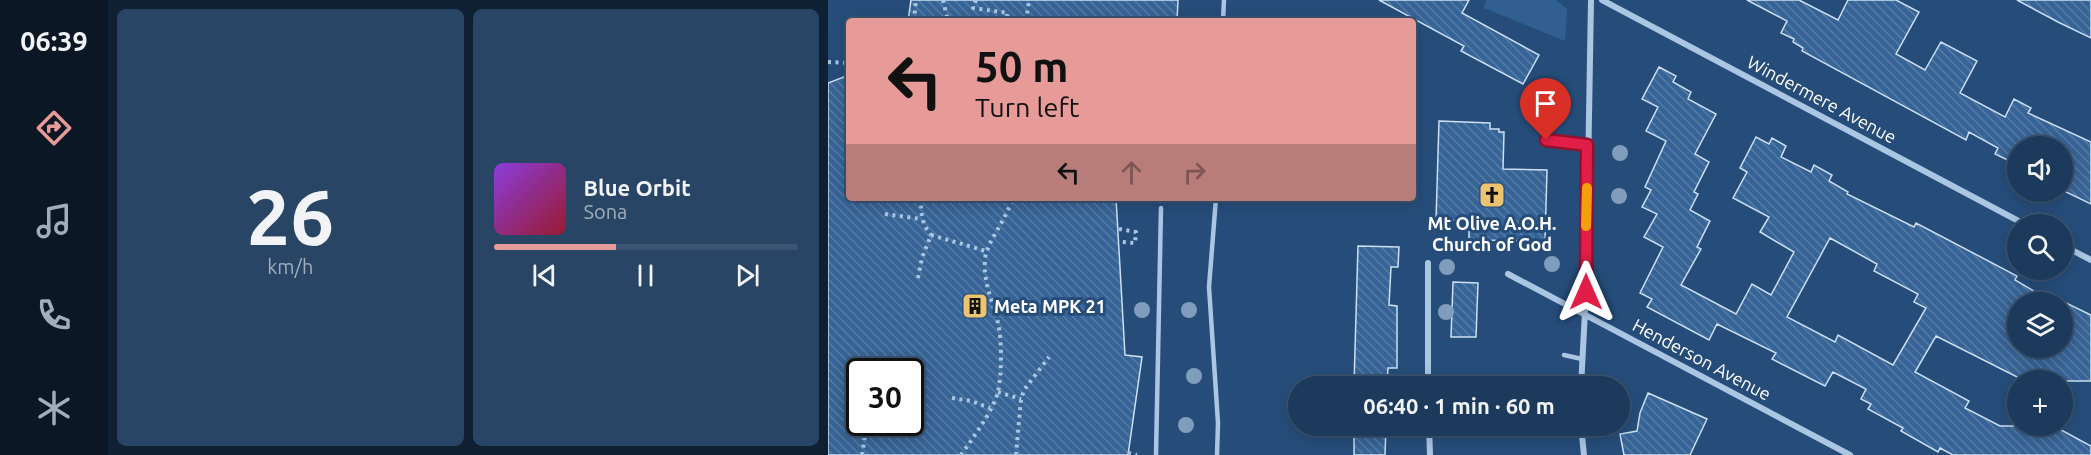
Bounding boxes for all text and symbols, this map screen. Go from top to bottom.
text: 06:39 [20,26,88,56]
icon: left [876,42,954,120]
text: 50 m [975,43,1069,90]
street label: Windermere Avenue [1744,51,1900,147]
pin [1520,78,1571,140]
icon: arrive [1529,87,1562,120]
text: Turn left [975,92,1079,122]
icon: directions [33,107,75,149]
map controls [2007,136,2073,436]
button: sound [2007,136,2073,202]
icon: left [1052,156,1085,189]
icon: ahead [1115,156,1148,189]
icon: right [1178,156,1211,189]
text: 26 [246,172,334,260]
text: Blue Orbit [584,175,691,200]
church icon: Mt Olive A.O.H. Church of God [1477,180,1507,210]
icon: music [33,200,75,242]
text: Sona [584,200,627,223]
place label: Mt Olive A.O.H. Church of God [1428,213,1556,254]
button: search [2007,214,2073,280]
text: km/h [267,255,313,278]
icon: previous [528,259,561,292]
icon: pause [629,259,662,292]
icon: next [731,259,764,292]
position arrow [1554,260,1618,324]
building icon: Meta MPK 21 [960,291,990,321]
button: layers [2007,292,2073,358]
icon: phone [33,294,75,336]
place label: Meta MPK 21 [994,296,1106,316]
street label: Henderson Avenue [1630,314,1774,404]
speed limit sign: 30 [846,358,924,436]
button: + [2007,370,2073,436]
icon: climate [33,387,75,429]
text: 06:40 · 1 min · 60 m [1363,393,1555,418]

